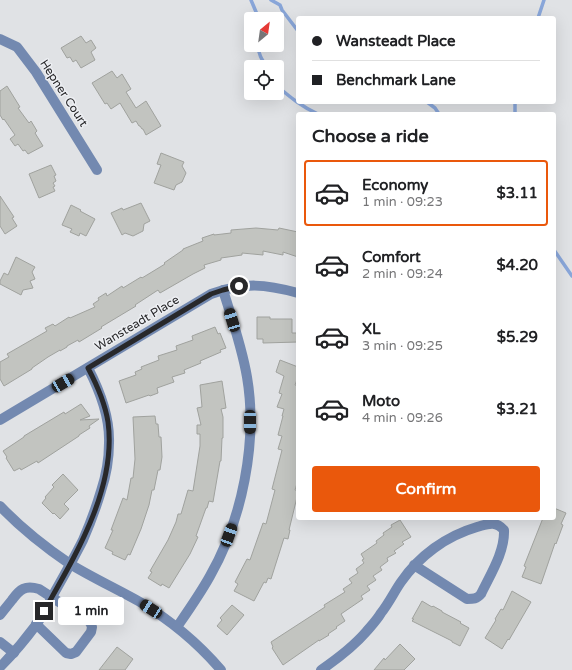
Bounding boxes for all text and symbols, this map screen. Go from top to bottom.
north arrow [244,12,284,52]
map controls [244,12,284,100]
text: Wansteadt Place [336,32,456,50]
street label: Hepner Court [37,57,91,129]
button: locate [244,60,284,100]
text: Benchmark Lane [336,71,456,89]
text: Choose a ride [312,125,429,147]
icon: car [314,175,350,211]
text: Economy [362,176,428,194]
text: $3.11 [497,184,538,202]
text: 1 min · 09:23 [362,194,443,210]
icon: car [314,247,350,283]
text: Comfort [362,248,421,266]
text: $4.20 [497,256,538,274]
text: 2 min · 09:24 [362,266,443,282]
route start [230,277,248,295]
street label: Wansteadt Place [92,292,182,354]
car [223,307,241,333]
icon: car [314,319,350,355]
text: XL [362,320,381,338]
text: $5.29 [497,328,538,346]
text: 3 min · 09:25 [362,338,443,354]
car [50,372,76,394]
icon: car [314,391,350,427]
text: Moto [362,392,400,410]
text: $3.21 [497,400,538,418]
car [244,410,256,434]
text: 4 min · 09:26 [362,410,443,426]
button: Confirm [312,466,540,512]
car [219,522,239,548]
callout: 1 min [58,597,124,625]
car [138,597,164,621]
route end [35,602,53,620]
text: 1 min [74,603,108,619]

